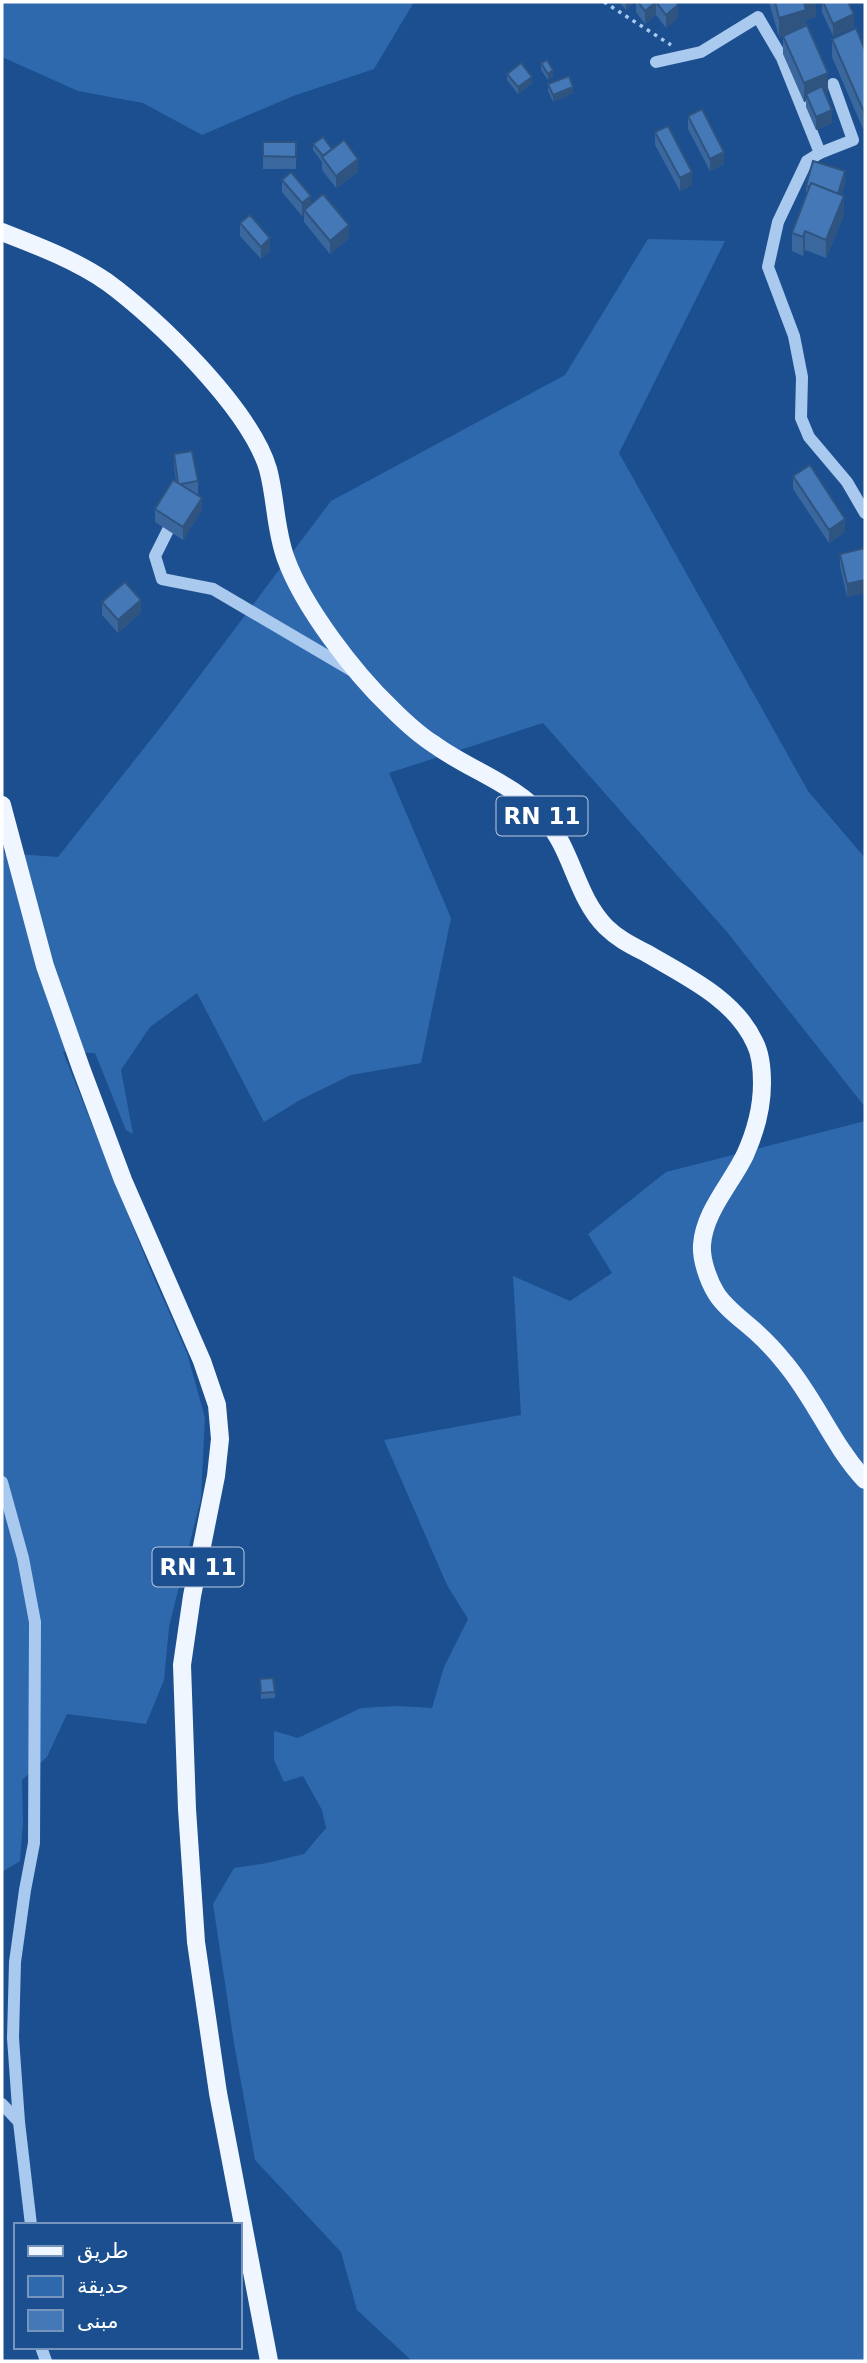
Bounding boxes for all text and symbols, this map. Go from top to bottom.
road number: RN 11 [496,796,588,836]
road number: RN 11 [152,1548,244,1586]
legend [14,2223,242,2349]
text: طريق [77,2239,129,2263]
text: حديقة [77,2274,129,2298]
text: مبنى [77,2309,118,2333]

